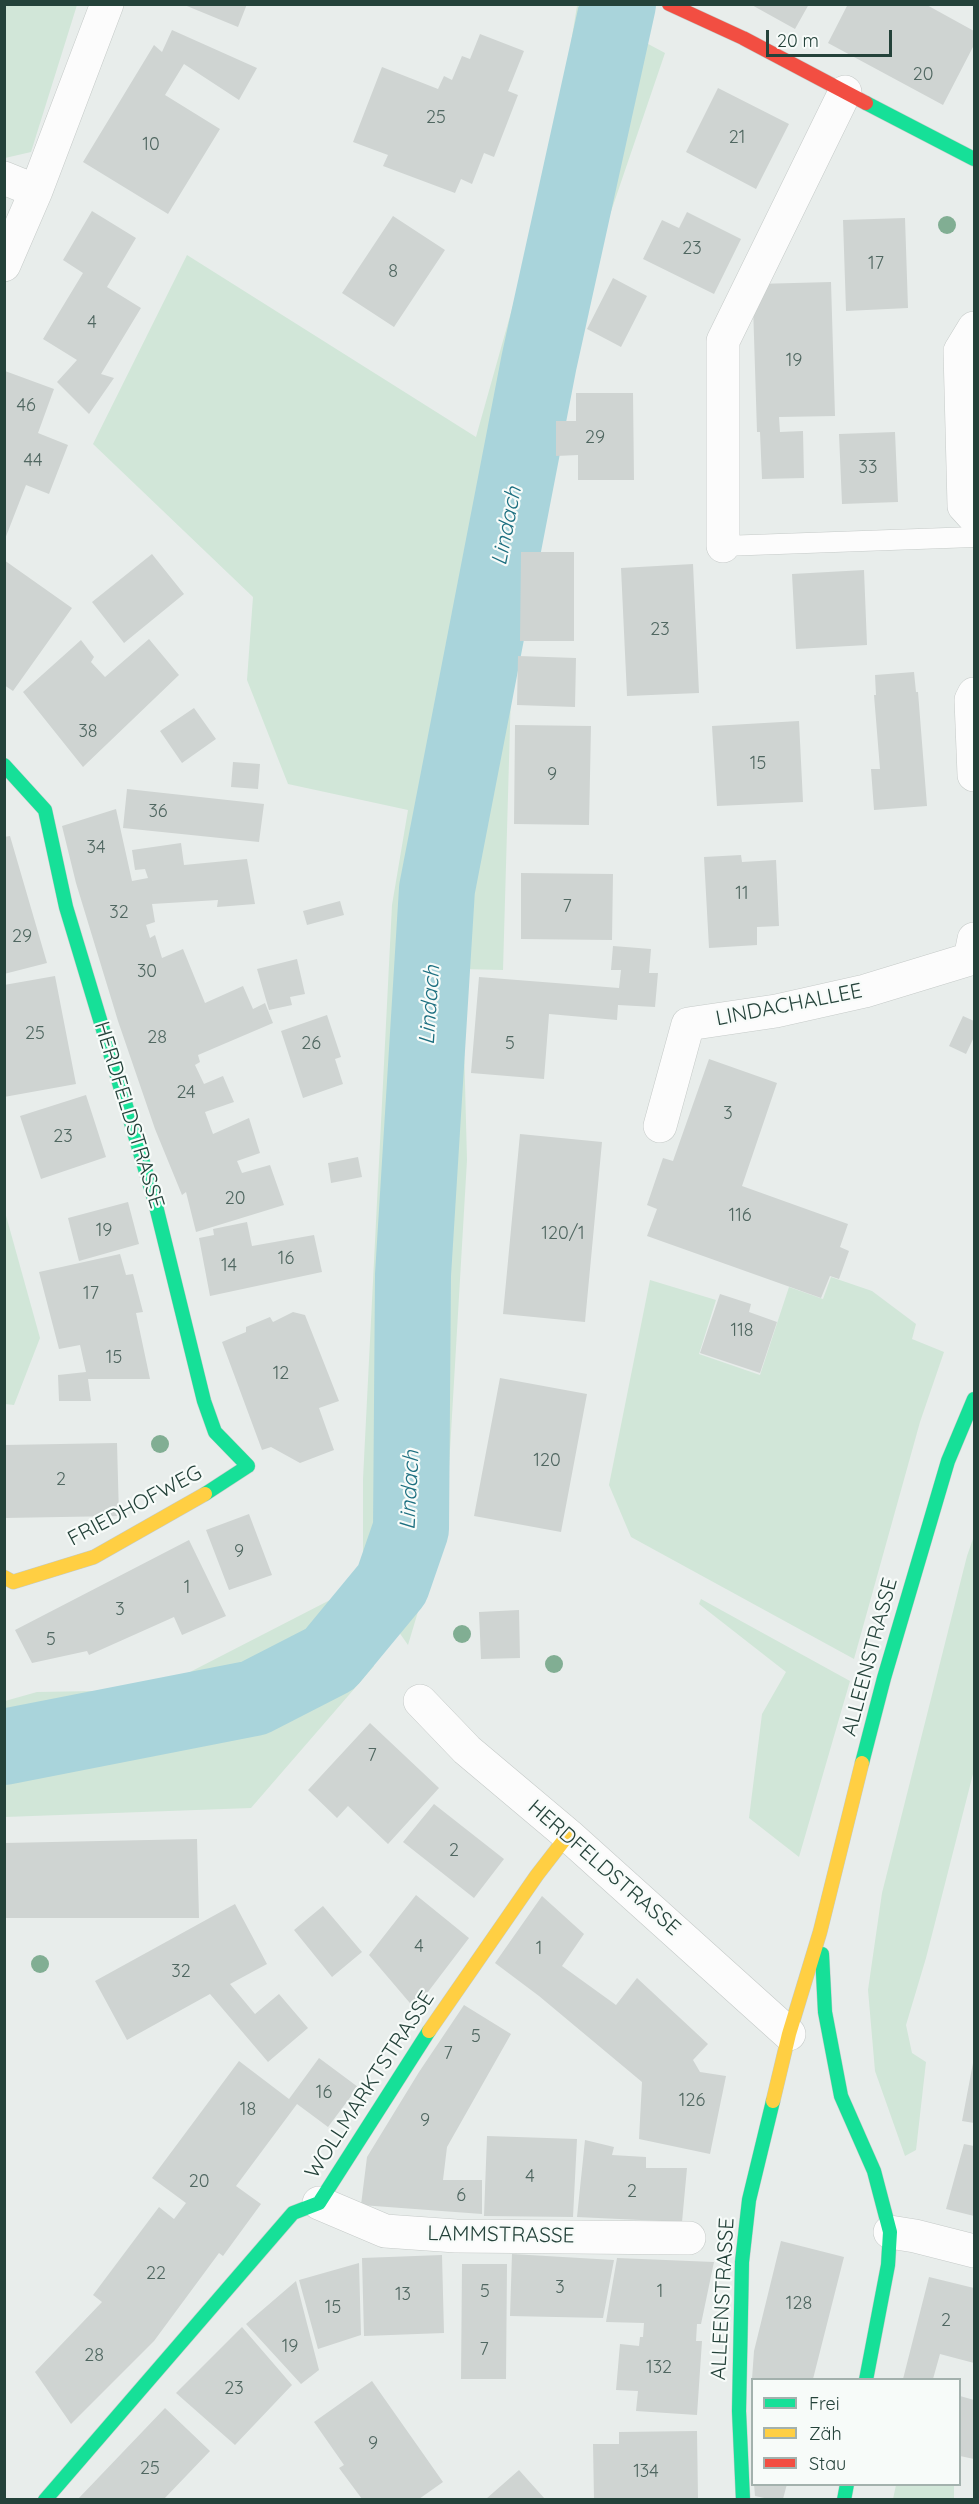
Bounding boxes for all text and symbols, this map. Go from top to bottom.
scale bar [769,18,895,56]
text: 20 m [777,29,819,52]
house number: 20 [913,64,933,86]
house number: 25 [426,107,446,129]
house number: 21 [729,127,745,149]
house number: 10 [142,134,160,156]
house number: 23 [682,238,702,260]
house number: 17 [868,253,884,275]
house number: 8 [388,261,398,283]
house number: 4 [87,312,97,334]
house number: 19 [786,350,802,372]
house number: 46 [16,395,36,417]
house number: 29 [585,427,605,449]
house number: 44 [24,450,42,472]
house number: 33 [859,457,877,479]
water label: Lindach [486,484,528,568]
house number: 23 [650,619,670,641]
house number: 38 [78,721,98,743]
house number: 15 [750,753,766,775]
house number: 9 [547,764,557,786]
house number: 36 [148,801,168,823]
house number: 34 [87,837,105,859]
house number: 11 [735,883,749,905]
house number: 7 [562,896,572,918]
house number: 32 [109,902,129,924]
house number: 29 [12,926,32,948]
house number: 30 [137,961,157,983]
water label: Lindach [414,964,446,1046]
street label: LINDACHALLEE [714,978,864,1032]
street label: HERDFELDSTRASSE [89,1019,169,1211]
house number: 25 [25,1023,45,1045]
house number: 28 [147,1027,167,1049]
house number: 26 [301,1033,321,1055]
house number: 5 [505,1033,515,1055]
house number: 24 [176,1082,196,1104]
house number: 3 [723,1103,733,1125]
house number: 23 [53,1126,73,1148]
house number: 20 [225,1188,245,1210]
house number: 116 [728,1205,752,1227]
house number: 19 [96,1220,112,1242]
house number: 120/1 [541,1223,585,1245]
house number: 16 [278,1248,294,1270]
house number: 14 [221,1255,237,1277]
house number: 17 [83,1283,99,1305]
house number: 118 [730,1320,754,1342]
house number: 15 [106,1347,122,1369]
house number: 12 [273,1363,289,1385]
water label: Lindach [395,1450,425,1530]
house number: 120 [533,1450,561,1472]
street label: FRIEDHOFWEG [64,1460,206,1552]
house number: 2 [56,1469,66,1491]
house number: 9 [234,1541,244,1563]
street label: ALLEENSTRASSE [837,1575,903,1739]
house number: 1 [184,1577,190,1599]
house number: 3 [115,1599,125,1621]
house number: 5 [46,1629,56,1651]
house number: 7 [367,1745,377,1767]
street label: HERDFELDSTRASSE [523,1795,685,1941]
house number: 2 [449,1840,459,1862]
house number: 4 [414,1936,424,1958]
house number: 1 [536,1938,542,1960]
house number: 32 [171,1961,191,1983]
street label: WOLLMARKTSTRASSE [300,1987,440,2183]
house number: 5 [471,2026,481,2048]
house number: 7 [443,2043,453,2065]
house number: 16 [316,2082,332,2104]
house number: 126 [679,2090,705,2112]
house number: 18 [240,2099,256,2121]
house number: 9 [420,2110,430,2132]
house number: 4 [525,2166,535,2188]
house number: 20 [189,2171,209,2193]
house number: 2 [627,2181,637,2203]
house number: 6 [456,2185,466,2207]
street label: ALLEENSTRASSE [706,2217,740,2381]
street label: LAMMSTRASSE [427,2221,575,2249]
house number: 22 [146,2263,166,2285]
house number: 3 [555,2277,565,2299]
house number: 5 [480,2281,490,2303]
house number: 1 [657,2281,663,2303]
house number: 13 [395,2284,411,2306]
house number: 128 [786,2293,812,2315]
house number: 15 [325,2297,341,2319]
house number: 2 [941,2310,951,2332]
house number: 19 [282,2336,298,2358]
house number: 7 [479,2339,489,2361]
house number: 28 [84,2345,104,2367]
house number: 132 [646,2357,672,2379]
house number: 23 [224,2378,244,2400]
legend [751,2378,961,2486]
text: Frei [809,2392,840,2415]
text: Zäh [809,2422,842,2445]
house number: 9 [368,2433,378,2455]
text: Stau [809,2452,846,2475]
house number: 25 [140,2458,160,2480]
house number: 134 [633,2461,659,2483]

